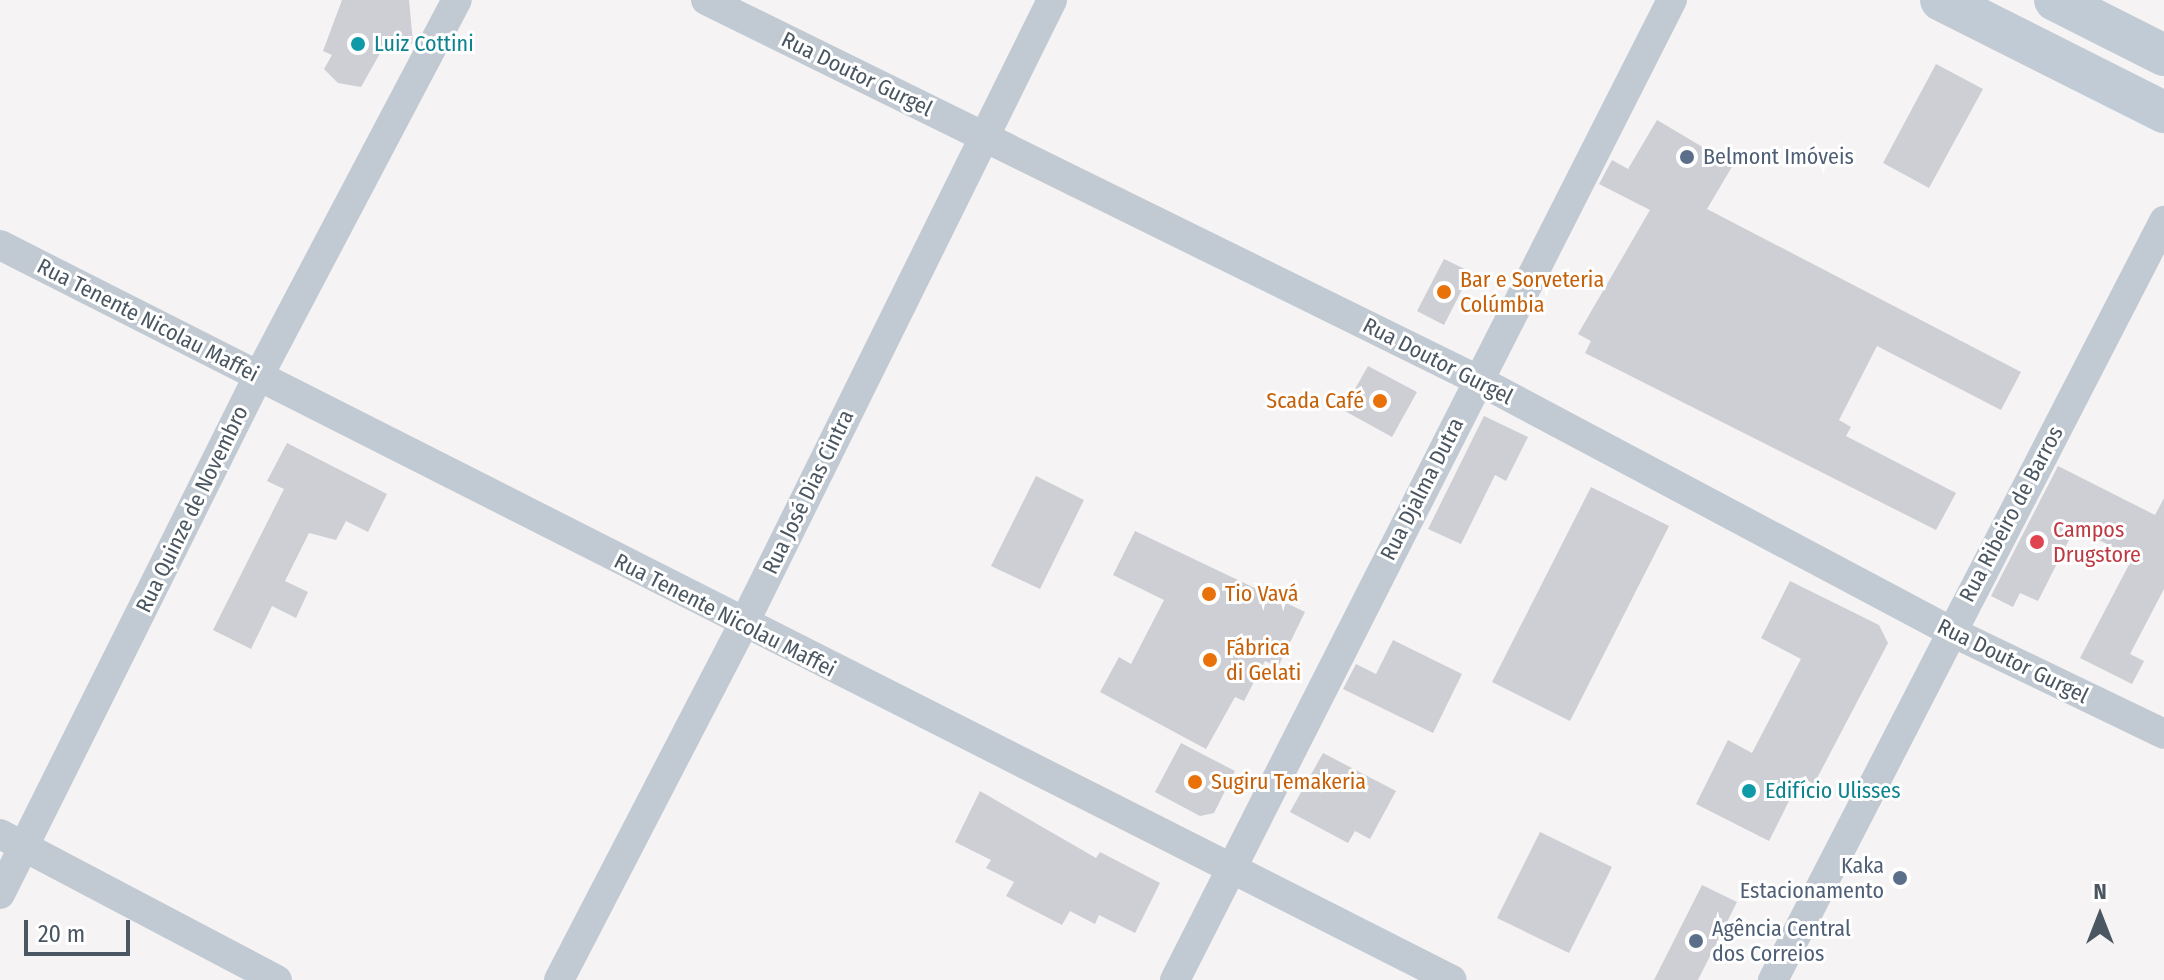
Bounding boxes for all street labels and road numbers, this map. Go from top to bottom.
street label: Rua Doutor Gurgel [777,26,937,122]
street label: Rua Tenente Nicolau Maffei [33,253,263,387]
street label: Rua Doutor Gurgel [1359,312,1517,410]
street label: Rua Quinze de Novembro [130,401,254,617]
street label: Rua José Dias Cintra [757,406,859,578]
street label: Rua Djalma Dutra [1375,413,1469,565]
street label: Rua Ribeiro de Barros [1954,422,2068,606]
street label: Rua Tenente Nicolau Maffei [610,548,840,682]
street label: Rua Doutor Gurgel [1933,613,2093,709]

